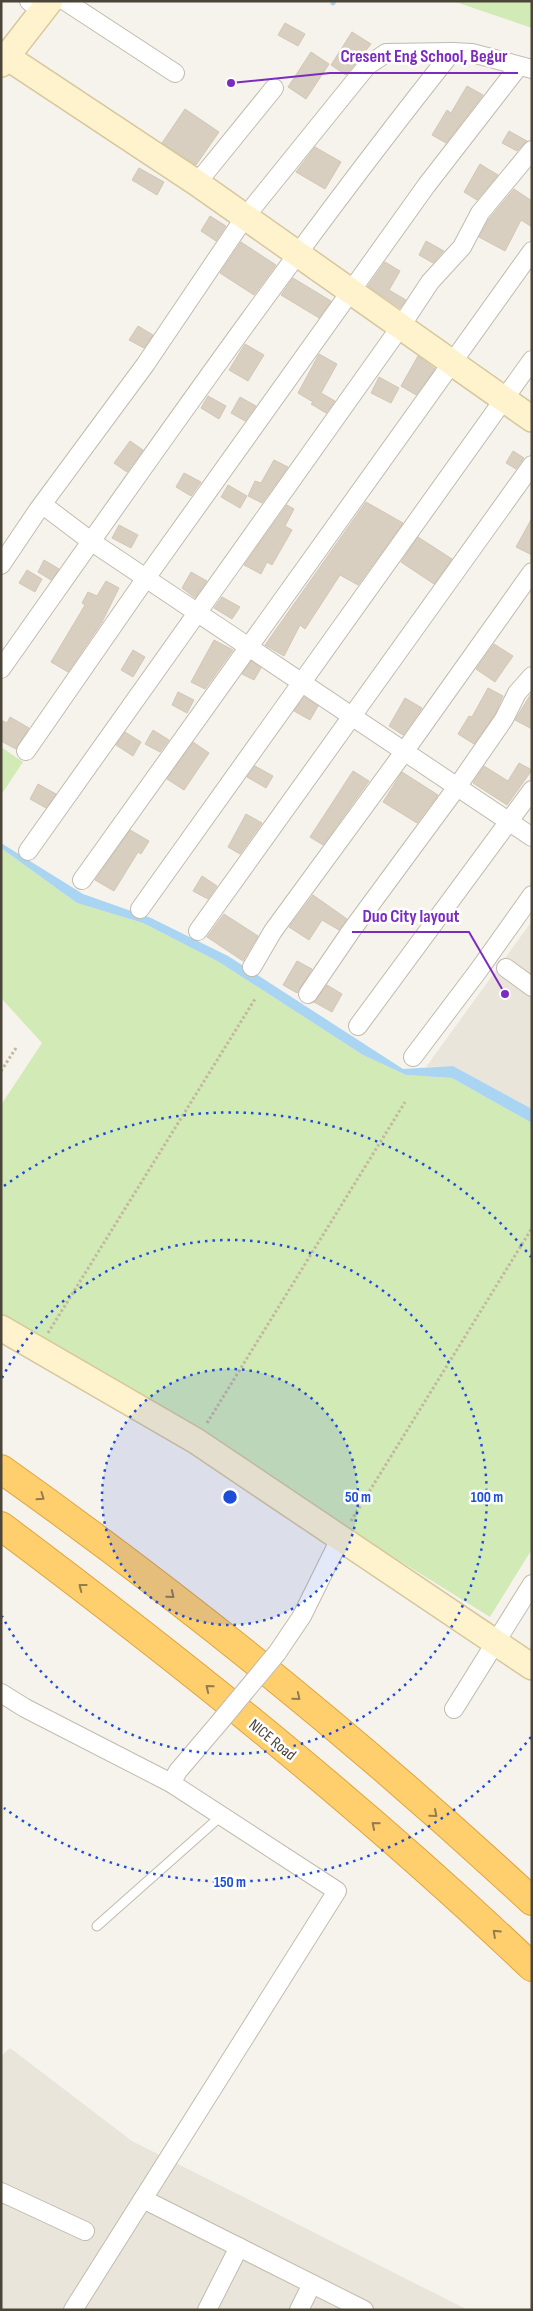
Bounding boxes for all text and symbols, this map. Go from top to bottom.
callout: Cresent Eng School, Begur [330,40,518,73]
text: Cresent Eng School, Begur [340,46,508,67]
callout: Duo City layout [352,899,469,932]
text: Duo City layout [362,906,460,927]
centre of rings [221,1488,239,1506]
text: 50 m [345,1488,371,1507]
text: 100 m [471,1488,503,1507]
one-way arrow [35,1491,45,1500]
one-way arrow [78,1584,88,1593]
one-way arrow [165,1589,174,1597]
one-way arrow [206,1684,215,1693]
one-way arrow [291,1691,300,1699]
street label: NICE Road [245,1715,299,1765]
one-way arrow [429,1808,438,1817]
one-way arrow [372,1822,381,1831]
text: 150 m [214,1873,246,1892]
one-way arrow [493,1930,502,1939]

